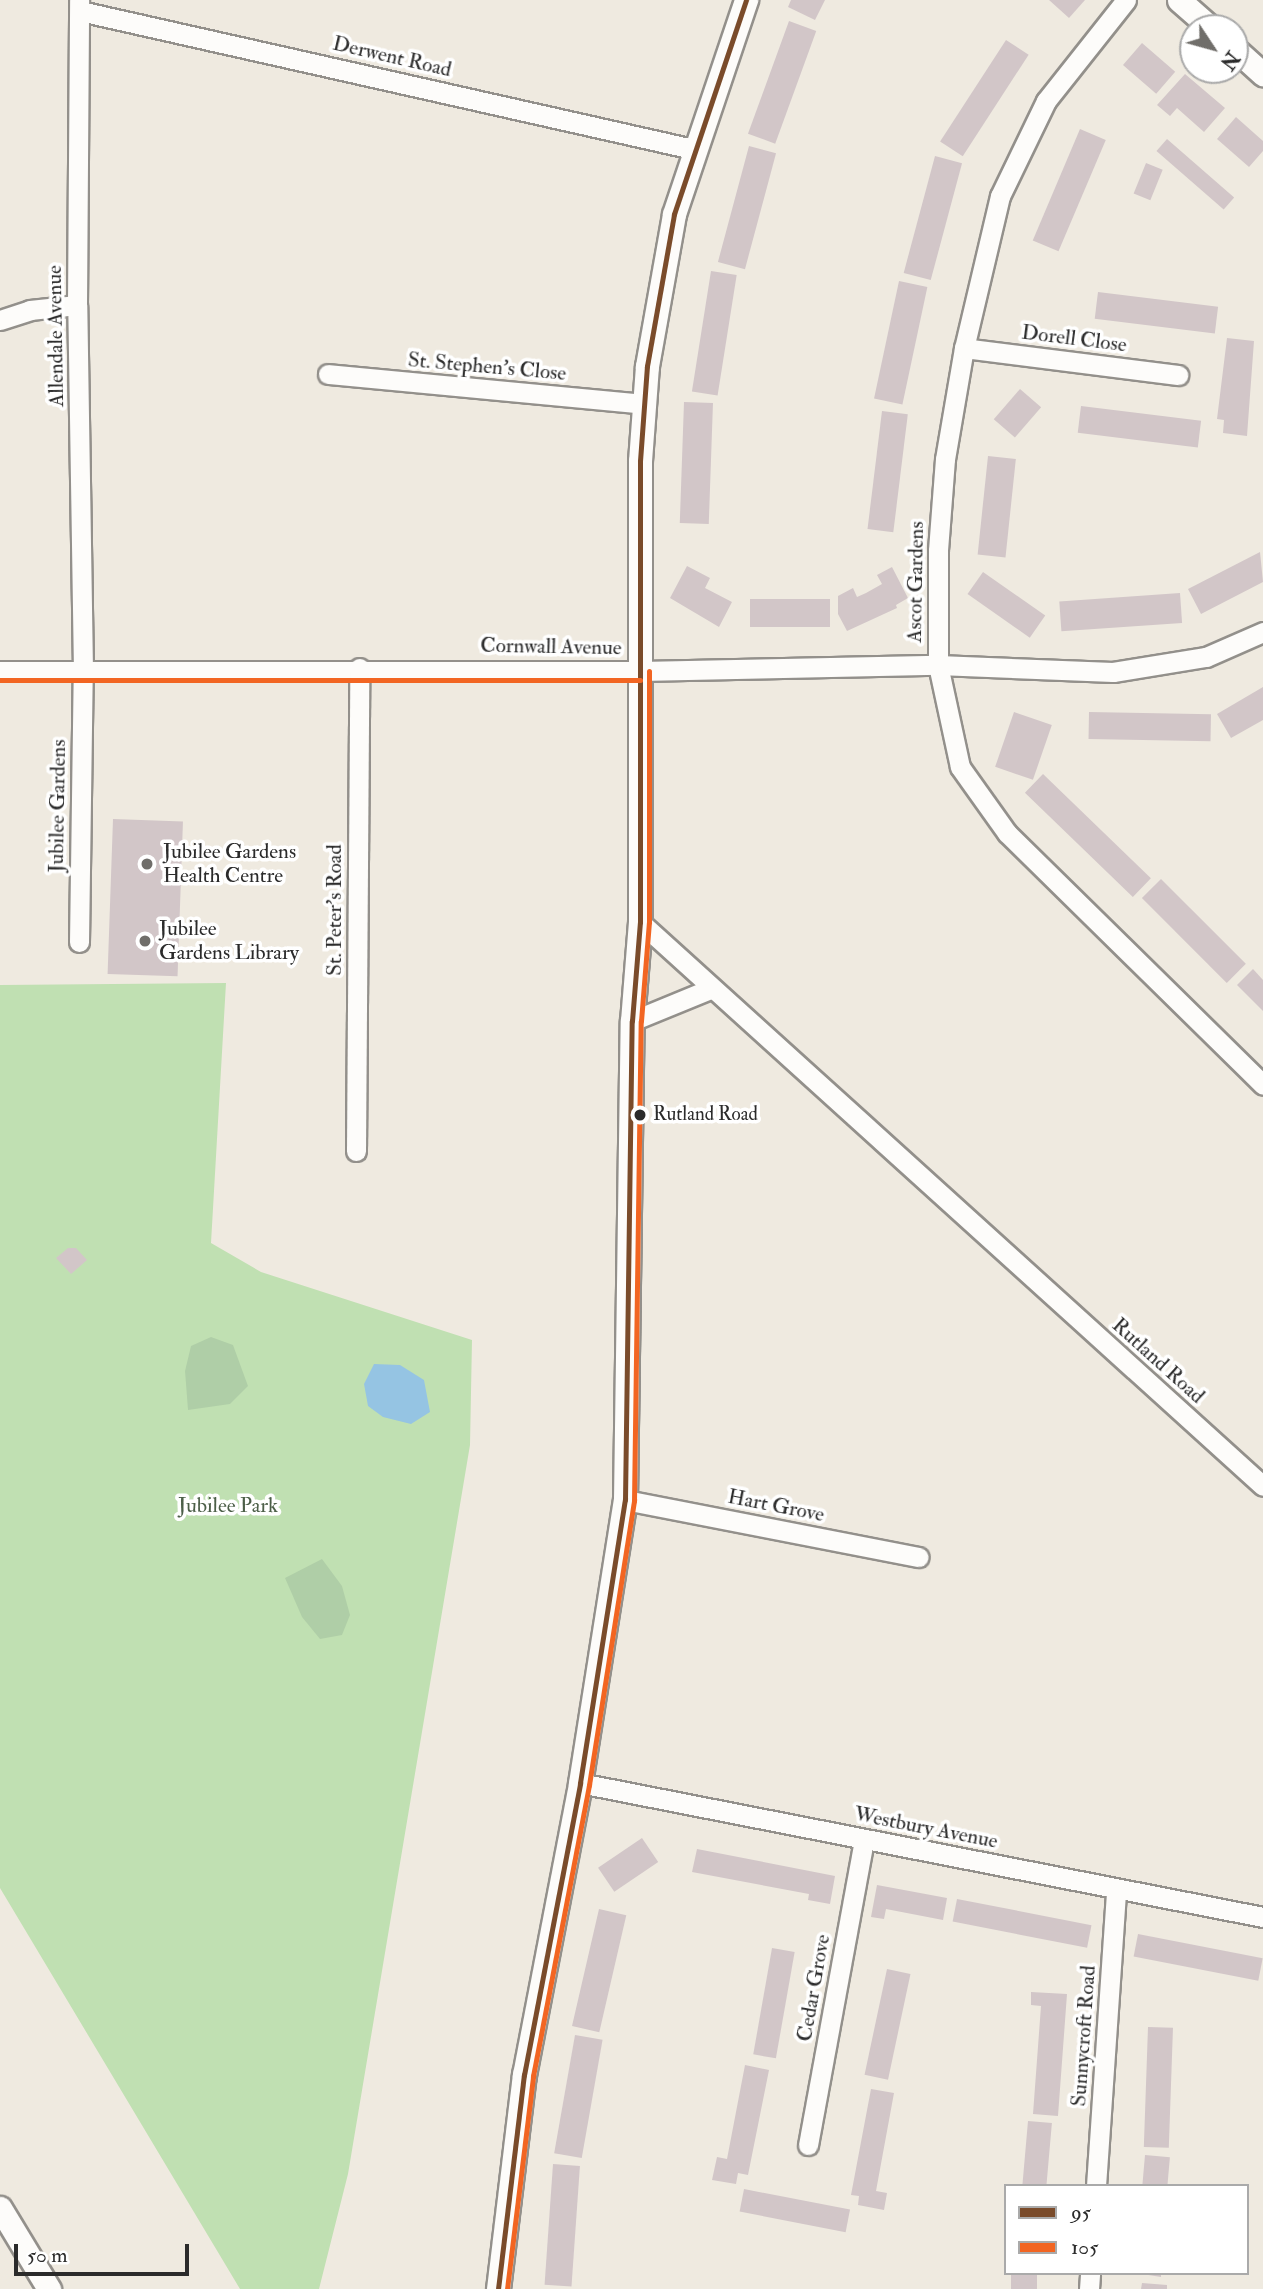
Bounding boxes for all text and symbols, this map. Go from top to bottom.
north arrow [1179,14,1249,84]
street label: Derwent Road [330,31,454,83]
text: N [1215,46,1244,74]
street label: Allendale Avenue [42,265,70,407]
street label: Dorell Close [1020,320,1128,358]
street label: St. Stephen's Close [407,348,567,386]
street label: Ascot Gardens [902,521,930,643]
street label: Cornwall Avenue [480,633,622,661]
street label: Jubilee Gardens [44,739,72,873]
place label: Jubilee Gardens Health Centre [163,839,296,889]
street label: St. Peter's Road [322,844,348,976]
marker: Jubilee Gardens Health Centre [137,854,157,874]
place label: Jubilee Gardens Library [159,916,299,966]
marker: Jubilee Gardens Library [137,933,153,949]
place label: Rutland Road [653,1104,758,1126]
marker: Rutland Road [633,1108,647,1122]
street label: Rutland Road [1107,1313,1209,1409]
street label: Hart Grove [726,1484,826,1528]
park label: Jubilee Park [178,1493,278,1519]
street label: Westbury Avenue [852,1802,1000,1854]
street label: Cedar Grove [792,1932,836,2044]
street label: Sunnycroft Road [1067,1965,1101,2107]
legend [1004,2184,1249,2275]
text: 95 [1071,2199,1091,2226]
scale bar [18,2230,192,2274]
text: 105 [1071,2234,1098,2261]
text: 50 m [27,2242,68,2269]

